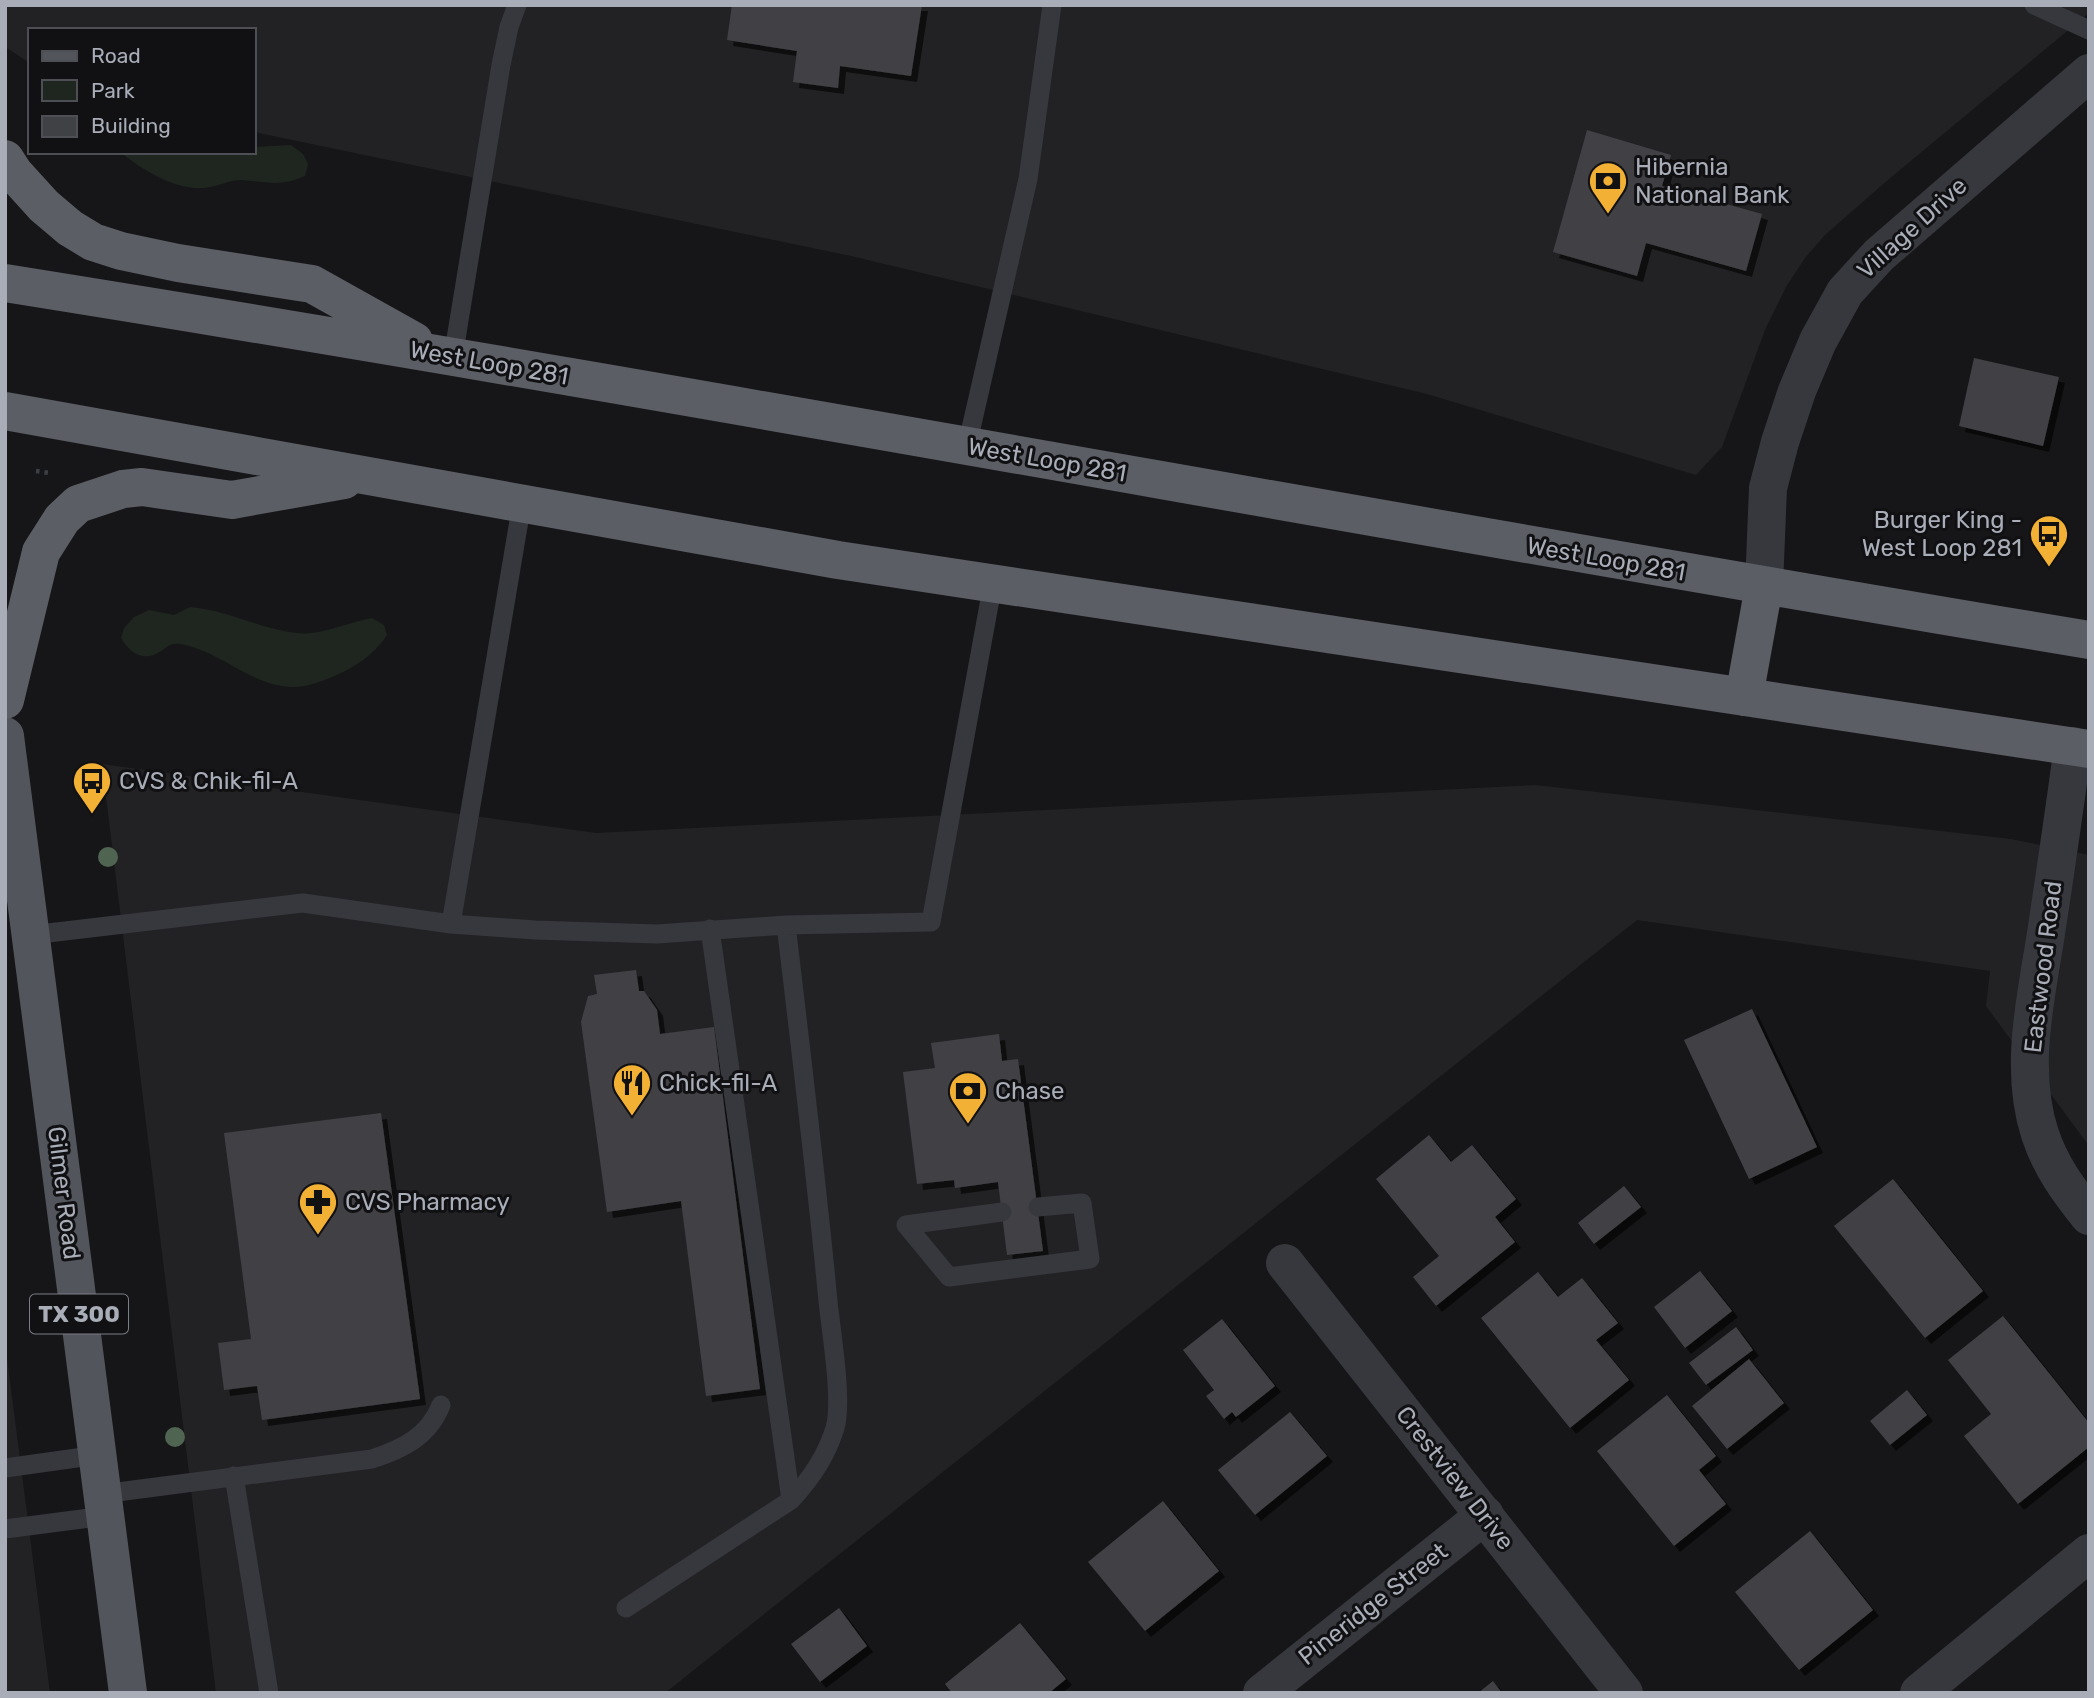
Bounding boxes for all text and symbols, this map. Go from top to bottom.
legend [28,28,256,154]
text: Road [91,43,141,68]
text: Park [91,78,135,103]
text: Building [91,113,171,138]
place label: Hibernia National Bank [1635,153,1790,209]
bank icon: Hibernia National Bank [1587,160,1629,215]
street label: Village Drive [1851,172,1973,284]
street label: West Loop 281 [408,335,570,391]
street label: West Loop 281 [966,432,1128,488]
place label: Burger King - West Loop 281 [1862,506,2022,562]
bus stop icon: Burger King - West Loop 281 [2028,513,2070,568]
street label: West Loop 281 [1525,531,1687,587]
bus stop icon: CVS & Chik-fil-A [71,760,113,815]
place label: CVS & Chik-fil-A [119,767,298,795]
street label: Eastwood Road [2019,879,2067,1055]
restaurant icon: Chick-fil-A [611,1062,653,1117]
place label: Chick-fil-A [659,1069,777,1097]
bank icon: Chase [947,1070,989,1125]
place label: Chase [995,1077,1065,1105]
street label: Gilmer Road [42,1125,86,1261]
pharmacy icon: CVS Pharmacy [297,1181,339,1236]
place label: CVS Pharmacy [345,1188,510,1216]
road number: TX 300 [30,1294,128,1334]
street label: Crestview Drive [1390,1401,1520,1555]
street label: Pineridge Street [1293,1537,1453,1671]

